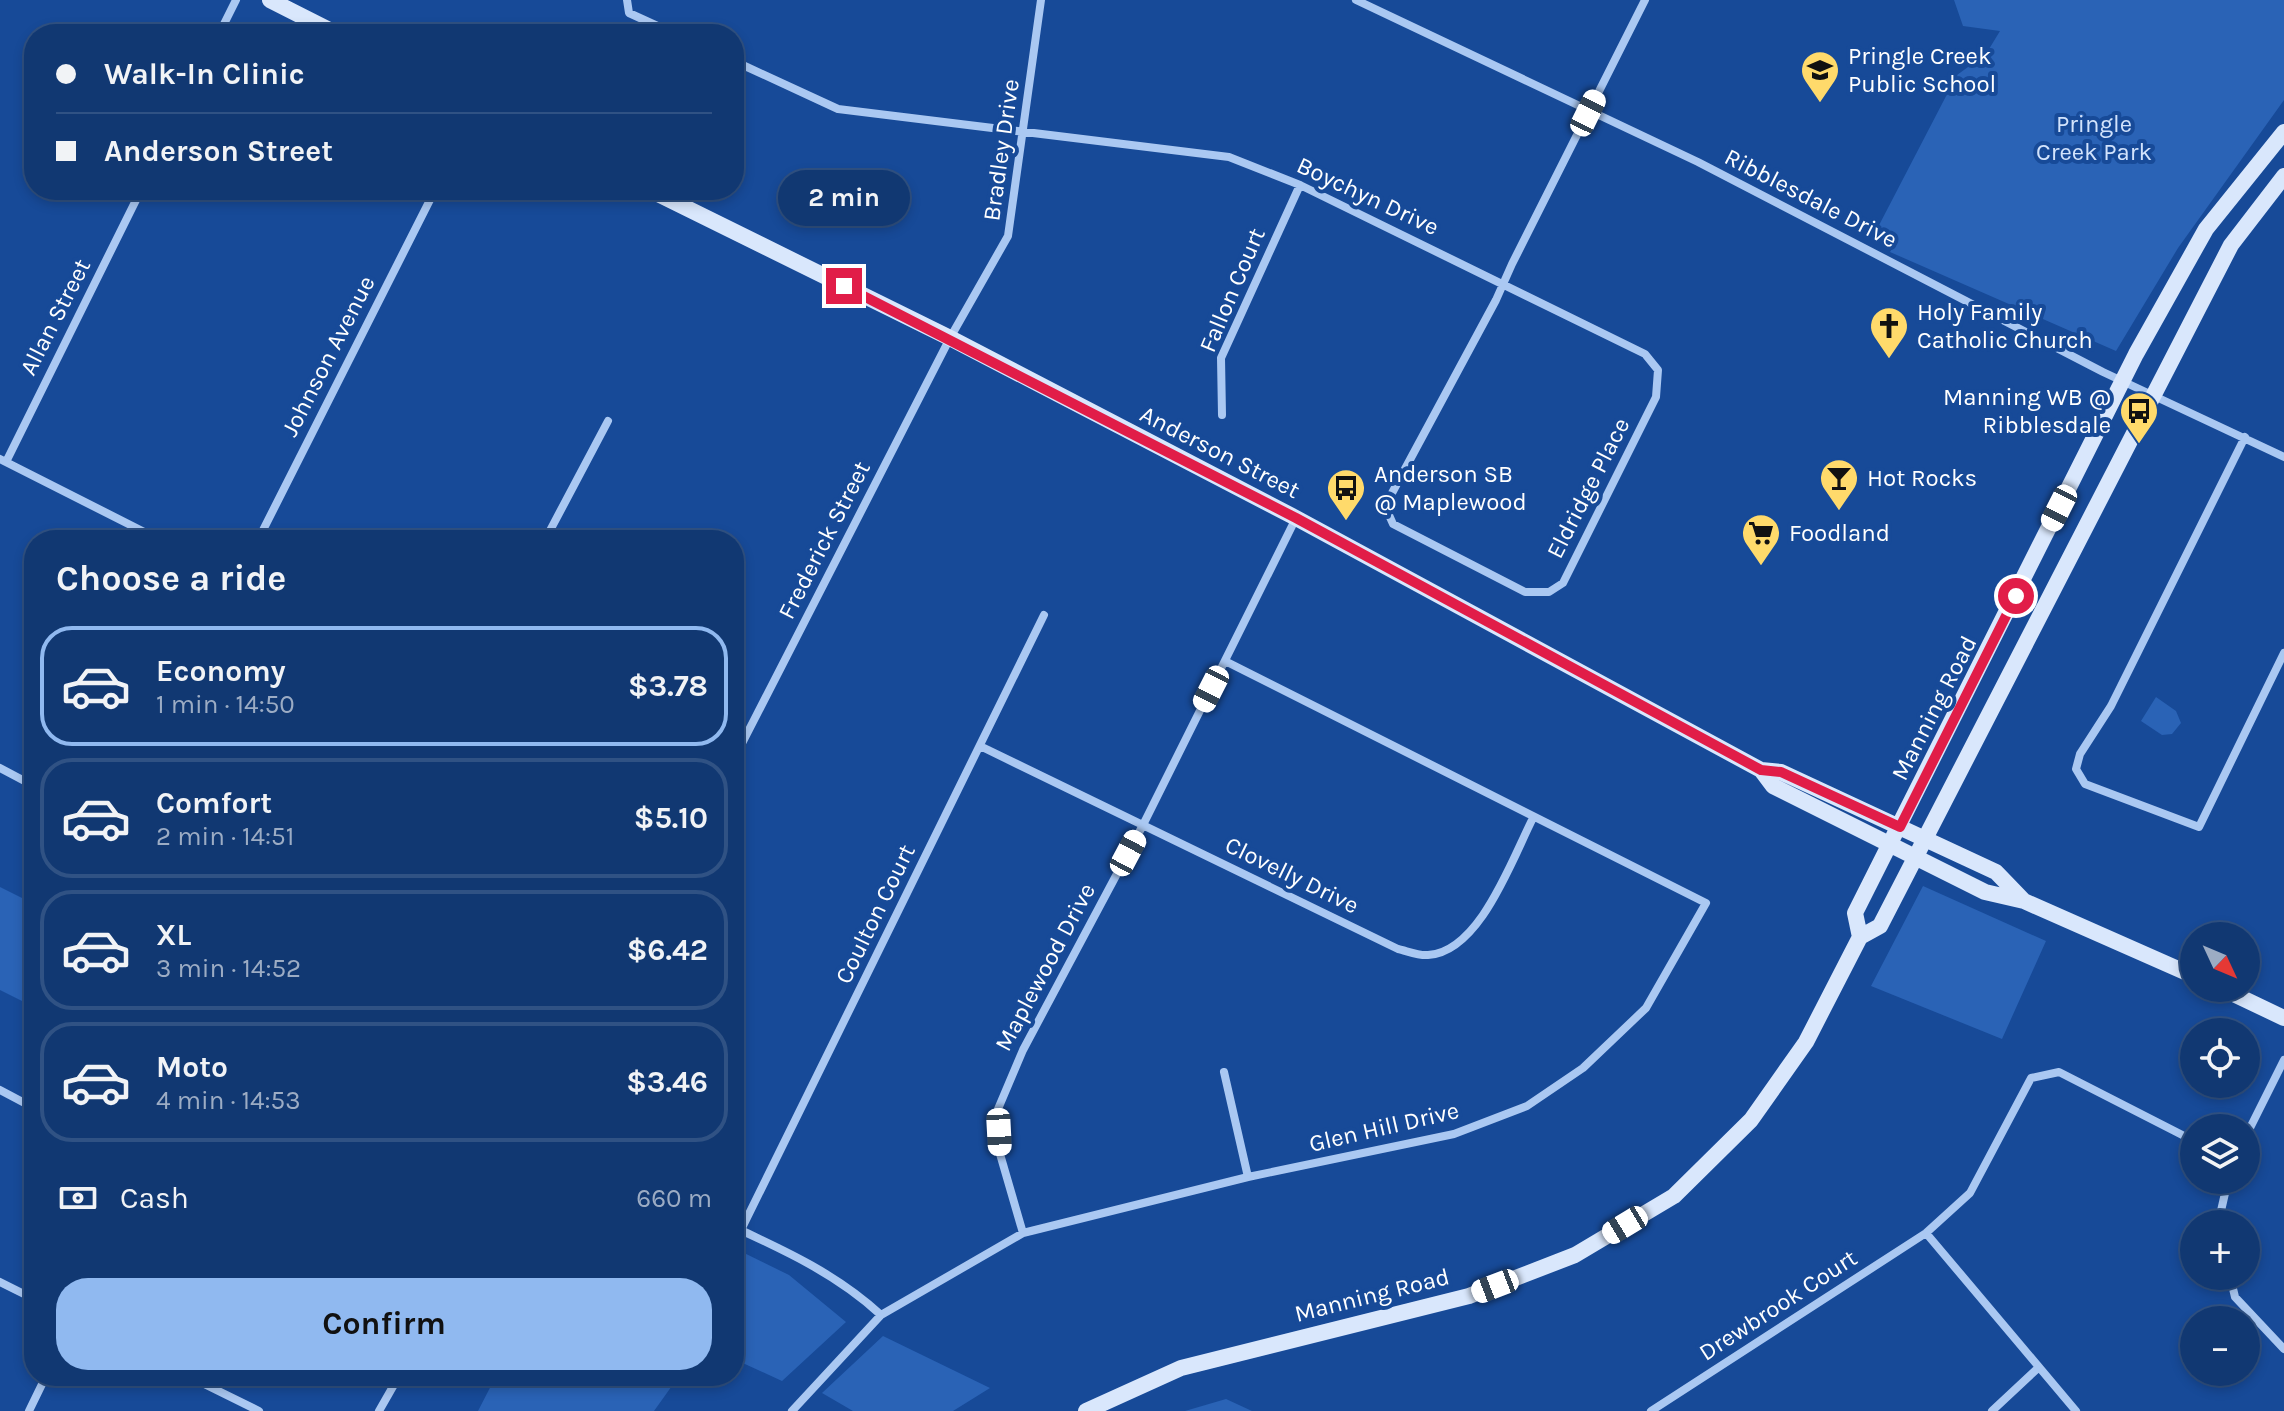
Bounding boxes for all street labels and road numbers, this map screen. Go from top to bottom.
street label: Bradley Drive [977,77,1025,223]
street label: Ribblesdale Drive [1720,142,1902,254]
street label: Boychyn Drive [1293,151,1443,241]
street label: Fallon Court [1193,224,1271,356]
street label: Allan Street [14,254,96,380]
street label: Johnson Avenue [275,271,381,441]
street label: Anderson Street [1136,400,1304,504]
street label: Eldridge Place [1541,413,1635,563]
street label: Frederick Street [772,456,876,624]
street label: Manning Road [1886,631,1982,785]
street label: Clovelly Drive [1221,831,1363,919]
street label: Coulton Court [829,840,921,988]
street label: Maplewood Drive [989,878,1101,1056]
street label: Glen Hill Drive [1306,1096,1462,1158]
street label: Drewbrook Court [1694,1244,1862,1366]
street label: Manning Road [1292,1262,1452,1328]

